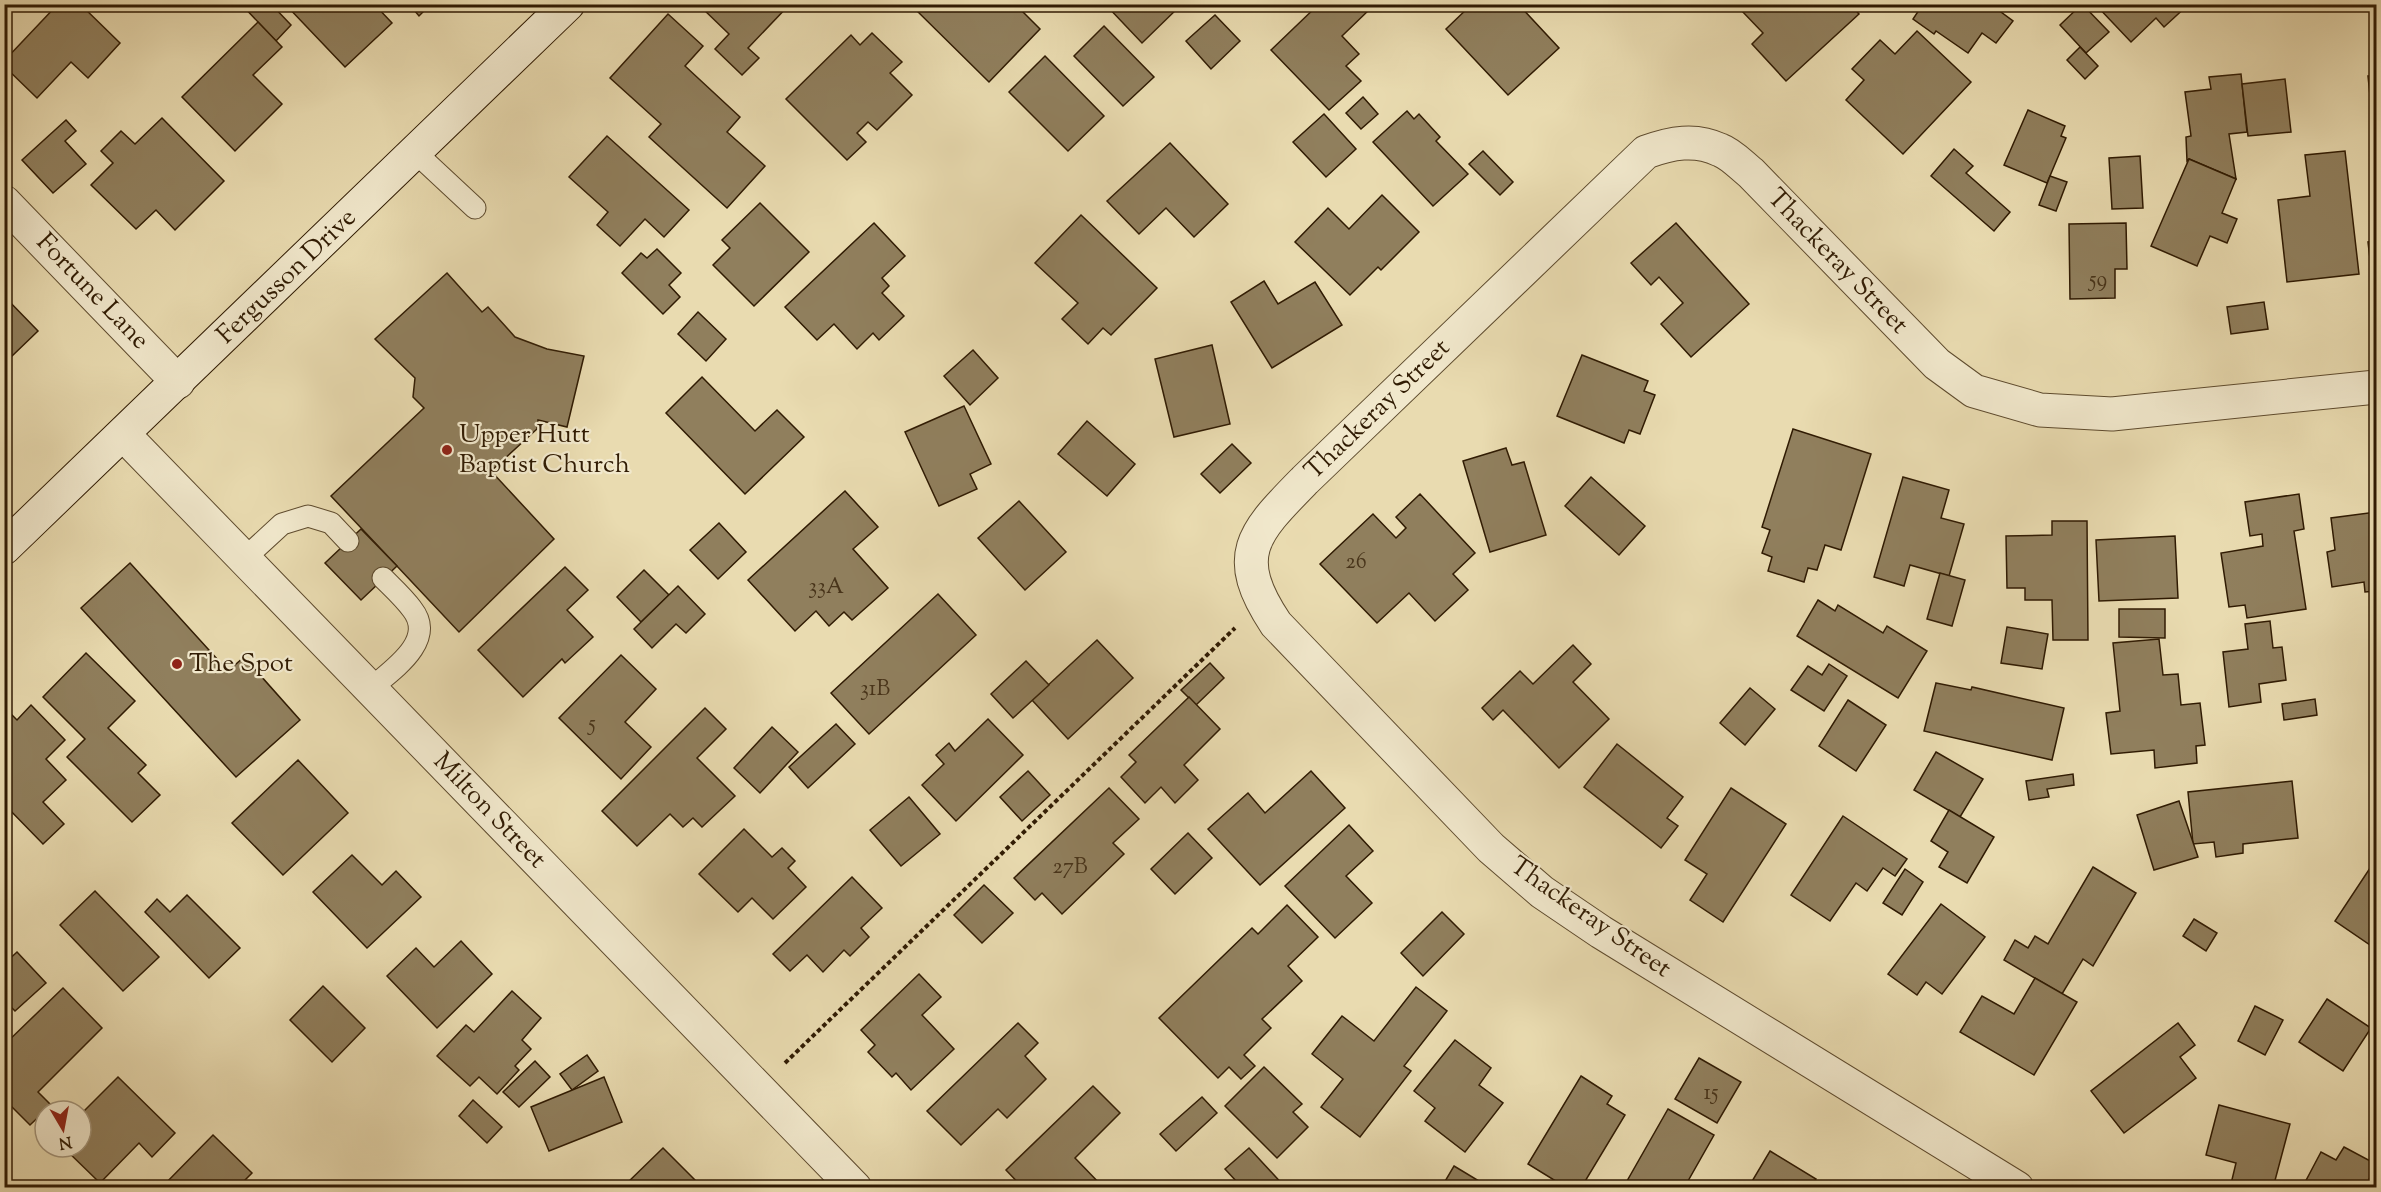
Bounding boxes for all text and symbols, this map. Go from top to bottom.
street label: Thackeray Street [1758,181,1916,343]
street label: Fergusson Drive [209,201,365,353]
street label: Fortune Lane [27,225,157,359]
house number: 59 [2087,265,2107,297]
street label: Thackeray Street [1297,331,1459,489]
place label: Upper Hutt Baptist Church [459,417,630,484]
marker: Upper Hutt Baptist Church [440,443,454,457]
house number: 26 [1345,547,1367,579]
house number: 33A [808,572,844,604]
place label: The Spot [189,646,293,683]
marker: The Spot [170,657,184,671]
house number: 31B [860,674,890,706]
house number: 5 [586,709,596,741]
street label: Milton Street [424,744,554,878]
street label: Thackeray Street [1502,848,1678,988]
house number: 27B [1052,852,1088,884]
house number: 15 [1703,1078,1719,1110]
north arrow [33,1099,93,1159]
text: N [57,1129,73,1154]

